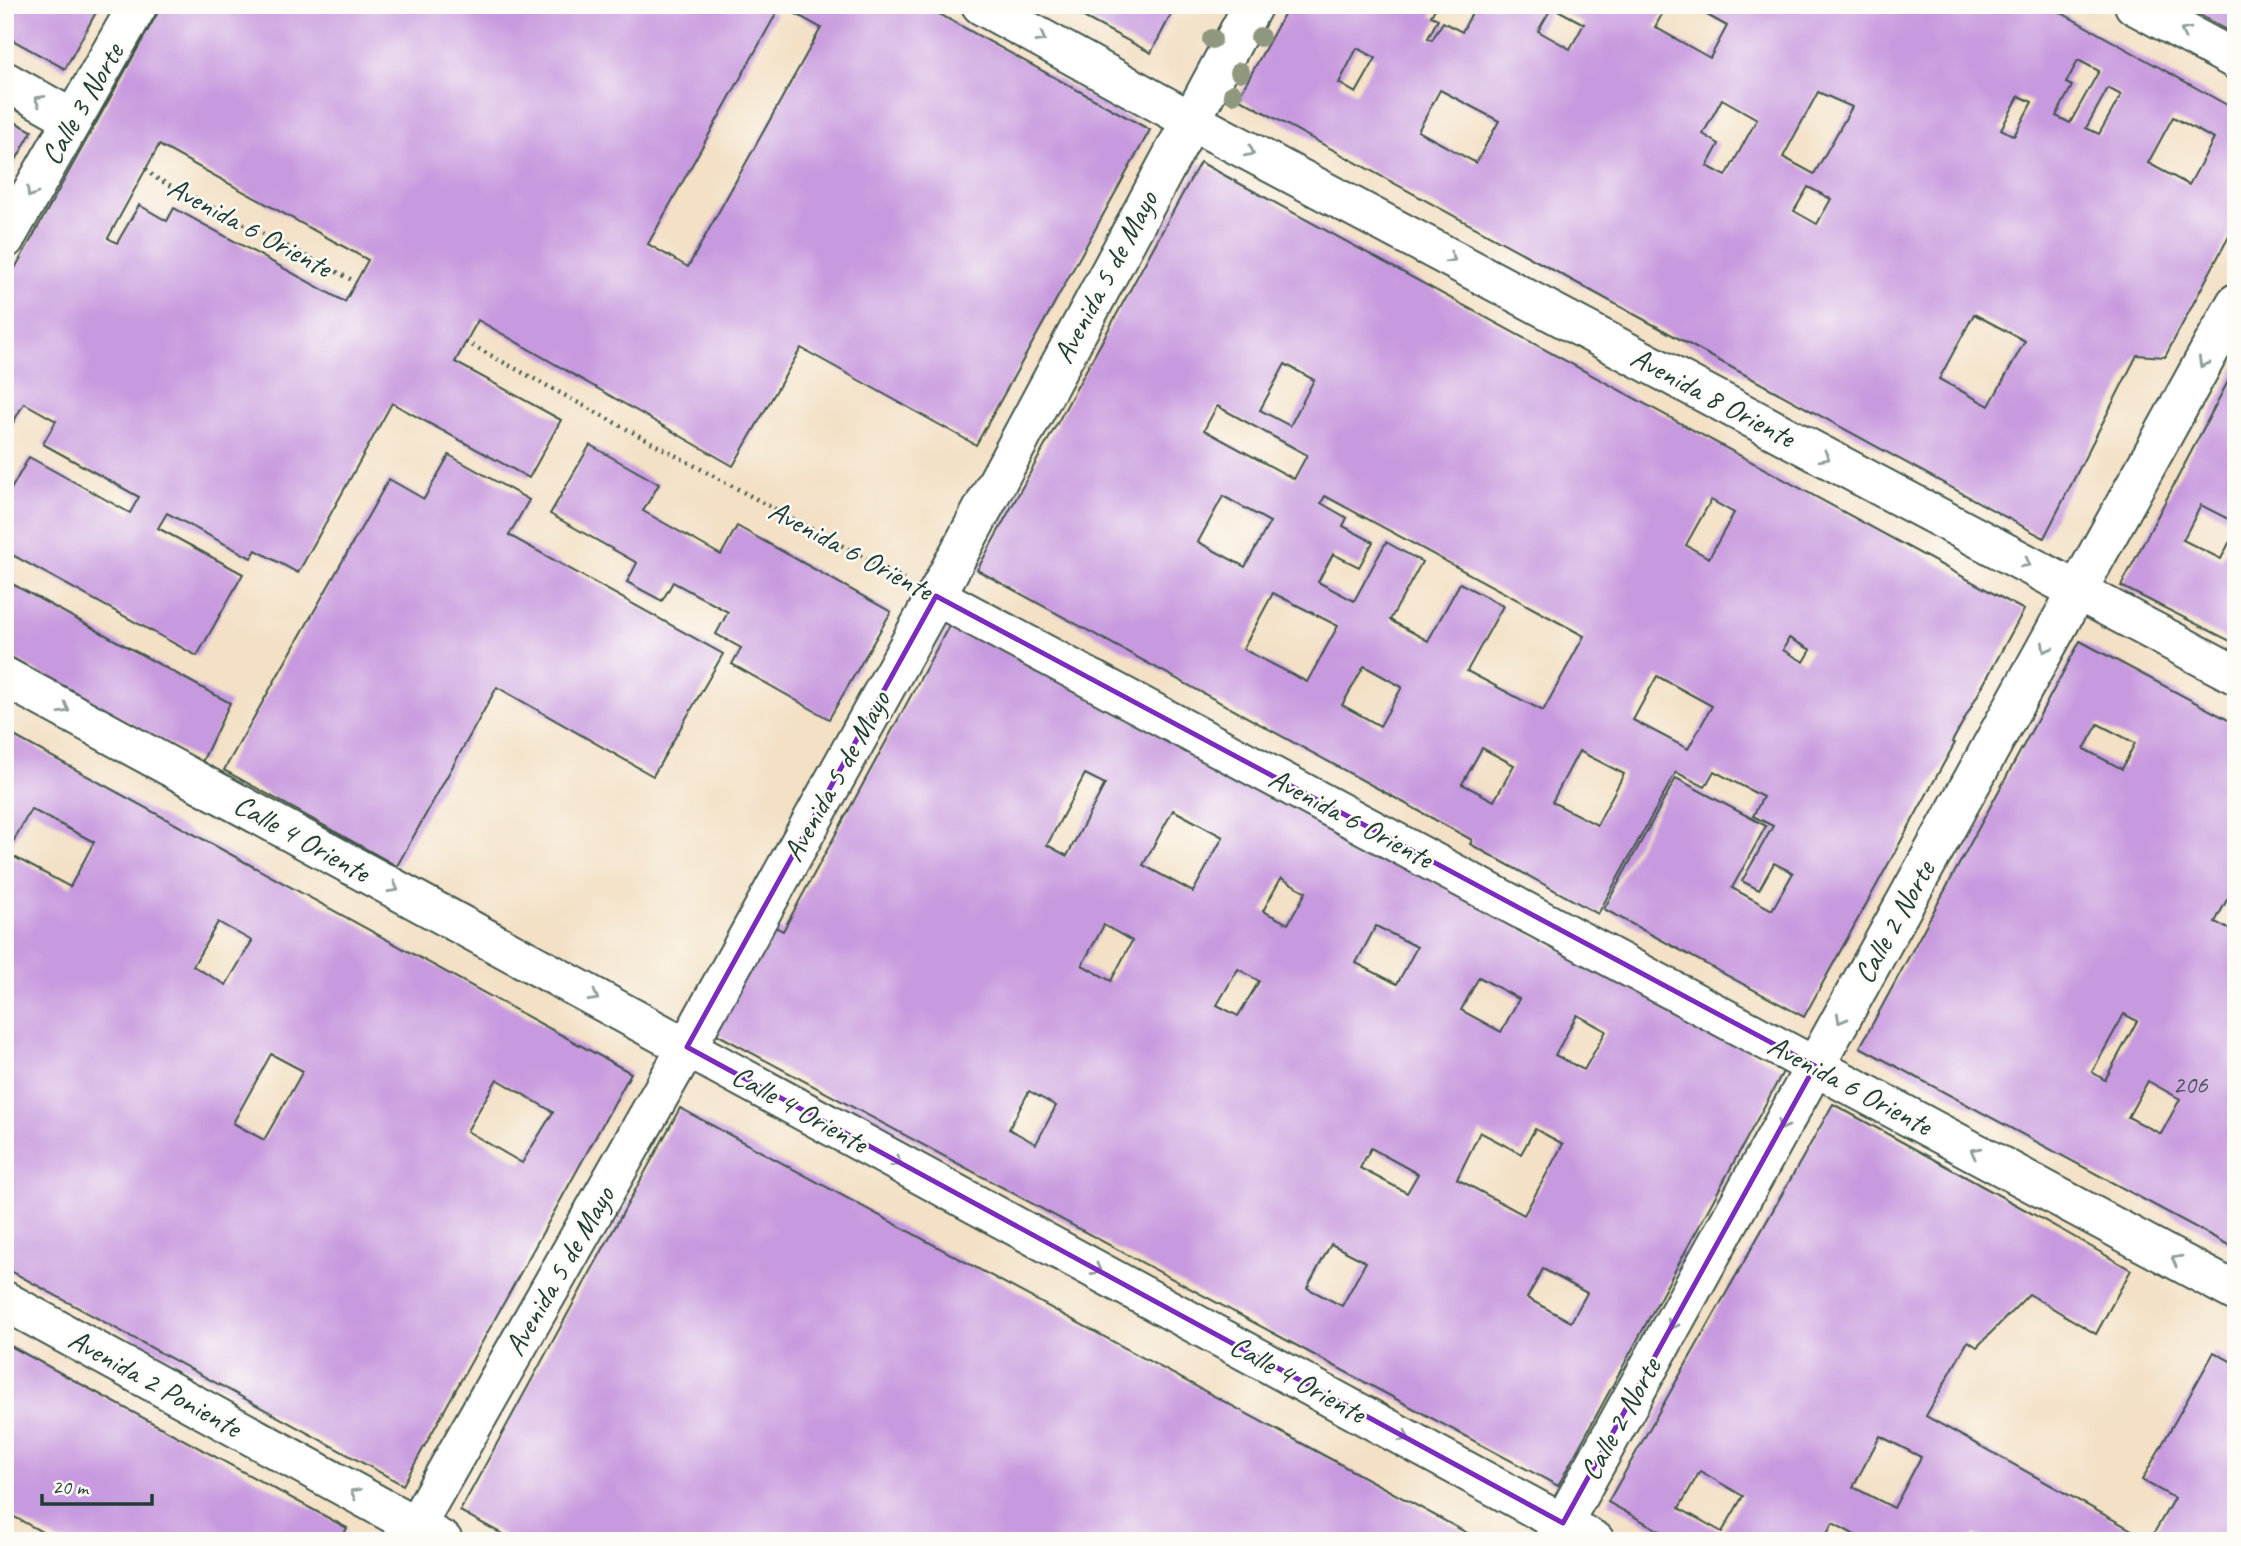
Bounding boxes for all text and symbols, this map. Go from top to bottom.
one-way arrow [2180,27,2192,41]
one-way arrow [1034,30,1046,43]
street label: Calle 3 Norte [32,34,133,172]
one-way arrow [34,95,46,108]
one-way arrow [1243,143,1255,157]
street label: Avenida 6 Oriente [162,168,340,287]
street label: Avenida 5 de Mayo [1044,183,1167,369]
one-way arrow [26,185,39,198]
one-way arrow [1444,250,1456,263]
street label: Avenida 8 Oriente [1625,338,1803,457]
one-way arrow [2198,356,2211,368]
one-way arrow [1818,448,1830,462]
street label: Avenida 6 Oriente [763,491,941,610]
one-way arrow [2019,555,2031,569]
one-way arrow [2041,641,2054,654]
street label: Avenida 5 de Mayo [774,683,899,868]
one-way arrow [58,701,70,714]
street label: Avenida 6 Oriente [1263,759,1441,878]
street label: Calle 4 Oriente [227,785,379,892]
street label: Calle 2 Norte [1845,852,1944,990]
one-way arrow [387,880,399,893]
one-way arrow [587,989,599,1002]
one-way arrow [1836,1012,1849,1024]
street label: Avenida 6 Oriente [1762,1026,1940,1145]
street label: Calle 4 Oriente [725,1056,877,1163]
house number: 206 [2172,1068,2209,1101]
one-way arrow [1777,1119,1790,1131]
one-way arrow [1970,1147,1982,1160]
one-way arrow [890,1153,903,1167]
street label: Avenida 5 de Mayo [495,1178,623,1362]
one-way arrow [2170,1254,2183,1268]
one-way arrow [1090,1262,1102,1275]
one-way arrow [1667,1318,1680,1330]
street label: Avenida 2 Poniente [62,1320,250,1447]
street label: Calle 4 Oriente [1223,1326,1375,1433]
street label: Calle 2 Norte [1571,1349,1670,1487]
one-way arrow [1397,1429,1410,1442]
scale bar [42,1462,152,1506]
text: 20 m [52,1474,90,1500]
one-way arrow [350,1488,363,1501]

